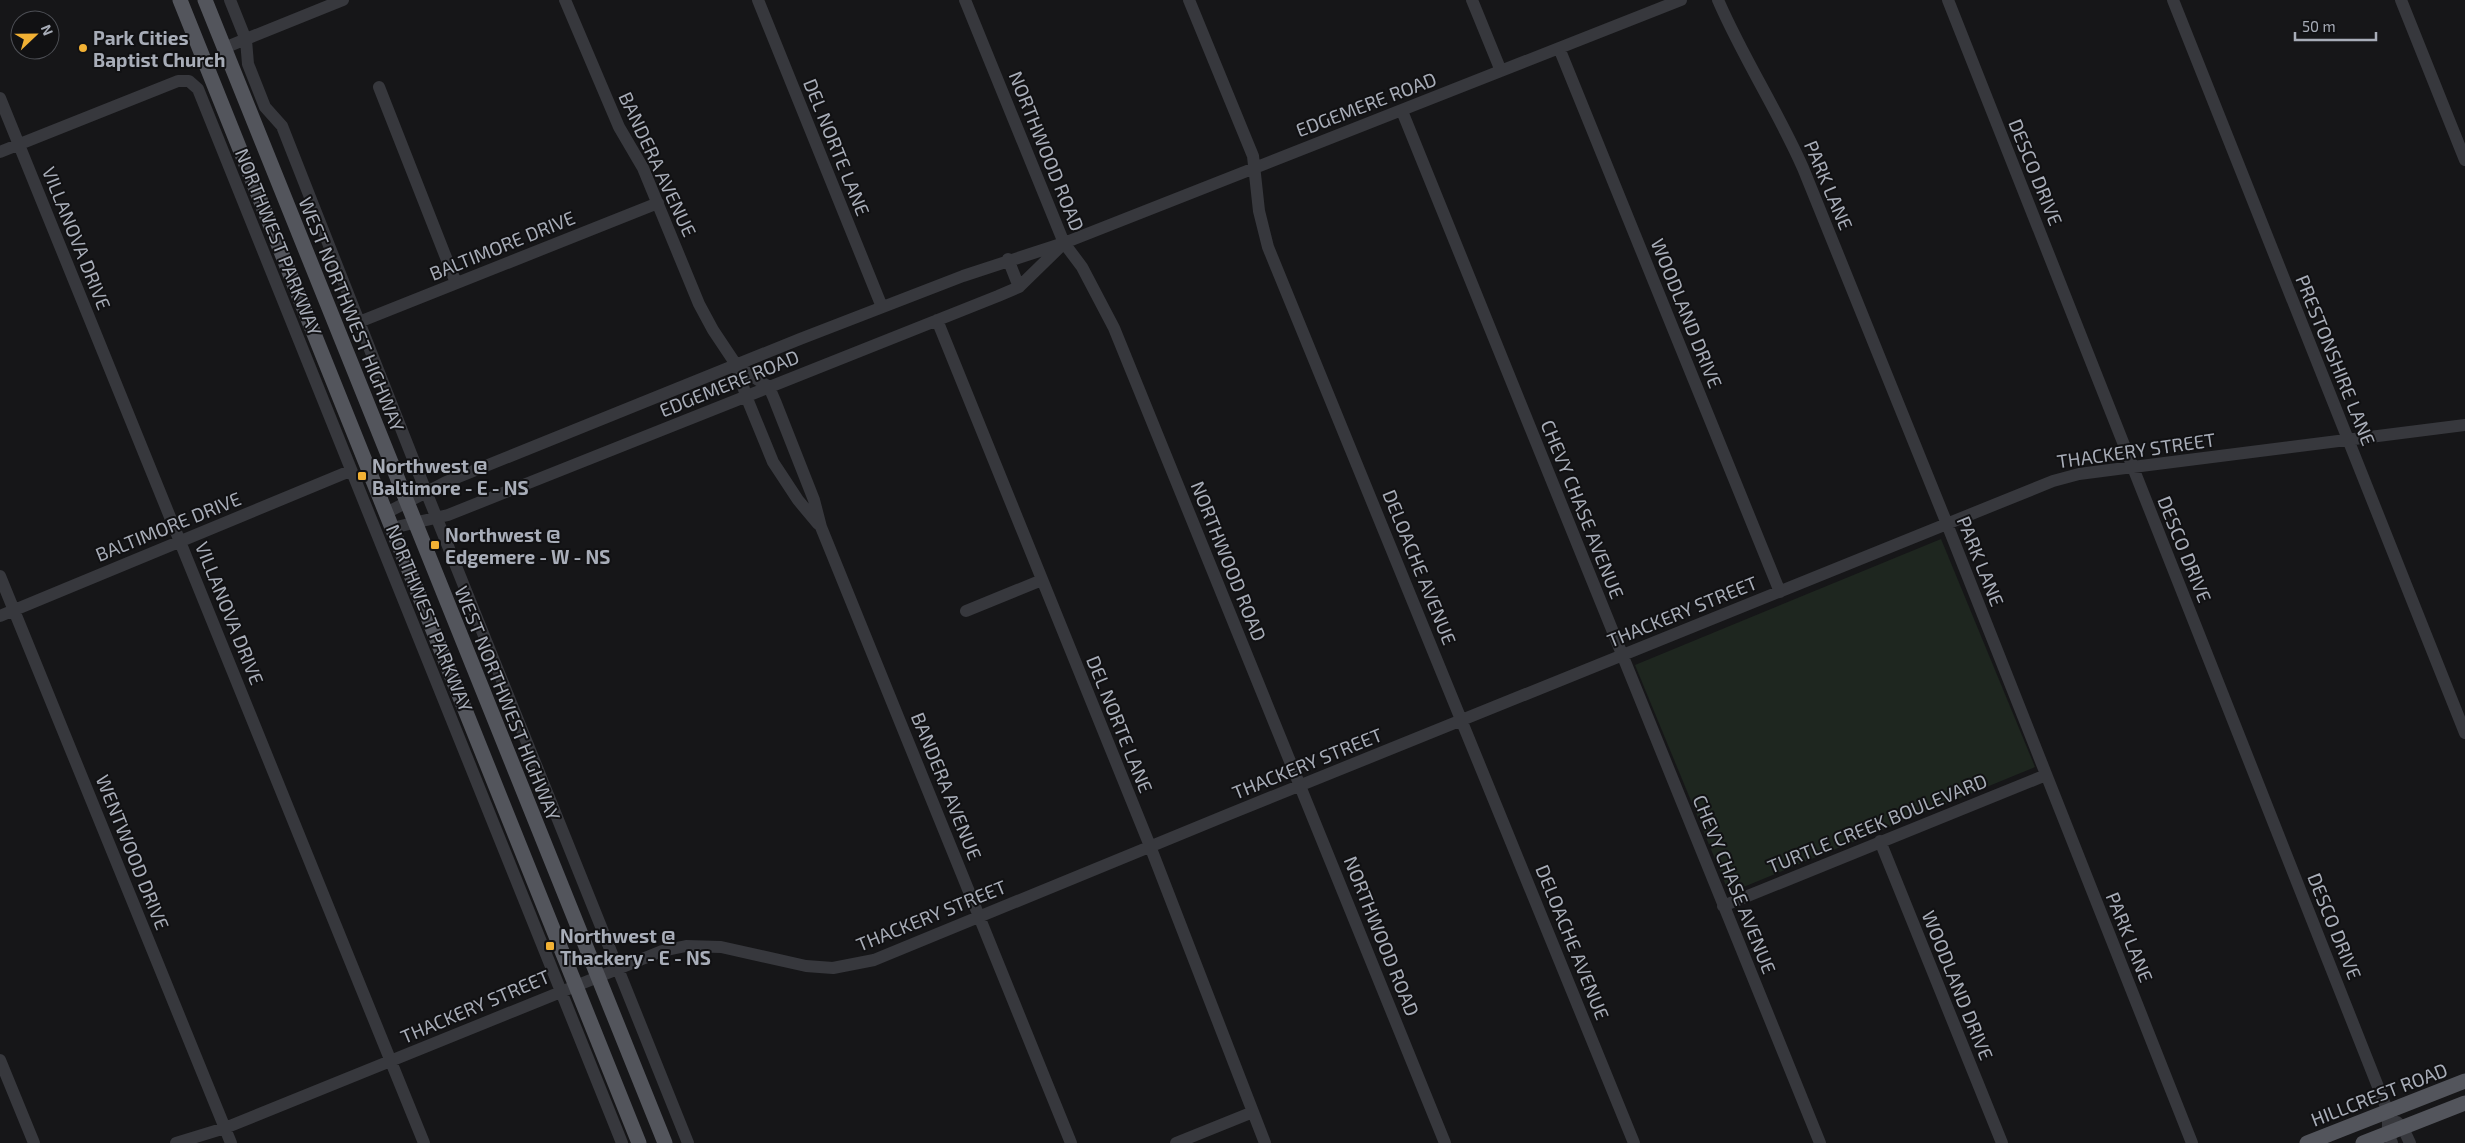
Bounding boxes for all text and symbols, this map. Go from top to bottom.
north arrow [10,10,60,60]
scale bar [2295,10,2376,42]
text: 50 m [2302,17,2336,35]
text: N [38,22,57,38]
place label: Park Cities Baptist Church [93,26,225,71]
marker: Park Cities Baptist Church [77,42,89,54]
street label: EDGEMERE ROAD [1293,67,1439,141]
street label: NORTHWOOD ROAD [1004,68,1090,234]
street label: DEL NORTE LANE [799,75,875,219]
street label: BANDERA AVENUE [614,88,702,240]
street label: DESCO DRIVE [2004,115,2068,229]
street label: PARK LANE [1800,137,1858,233]
street label: NORTHWEST PARKWAY [231,145,327,339]
street label: VILLANOVA DRIVE [38,163,116,313]
street label: WEST NORTHWEST HIGHWAY [294,193,410,435]
street label: BALTIMORE DRIVE [426,205,578,285]
street label: WOODLAND DRIVE [1646,235,1728,391]
street label: PRESTONSHIRE LANE [2291,271,2381,449]
street label: EDGEMERE ROAD [656,345,802,421]
street label: CHEVY CHASE AVENUE [1537,416,1629,602]
street label: THACKERY STREET [2055,427,2217,473]
place label: Northwest @ Baltimore - E - NS [372,454,529,499]
marker: Northwest @ Baltimore - E - NS [356,470,368,482]
street label: NORTHWOOD ROAD [1186,478,1272,644]
street label: BALTIMORE DRIVE [92,486,244,566]
street label: DELOACHE AVENUE [1378,486,1462,648]
street label: DESCO DRIVE [2153,492,2217,606]
street label: PARK LANE [1953,513,2009,609]
street label: NORTHWEST PARKWAY [382,521,478,715]
place label: Northwest @ Edgemere - W - NS [445,523,610,568]
street label: VILLANOVA DRIVE [191,538,269,688]
marker: Northwest @ Edgemere - W - NS [429,539,441,551]
street label: THACKERY STREET [1604,570,1760,652]
street label: WEST NORTHWEST HIGHWAY [450,582,566,824]
street label: DEL NORTE LANE [1082,652,1158,796]
street label: BANDERA AVENUE [907,709,987,863]
street label: THACKERY STREET [1229,722,1385,804]
street label: TURTLE CREEK BOULEVARD [1764,768,1990,878]
street label: WENTWOOD DRIVE [91,771,175,933]
street label: CHEVY CHASE AVENUE [1689,791,1781,977]
street label: NORTHWOOD ROAD [1339,853,1425,1019]
street label: DELOACHE AVENUE [1531,861,1615,1023]
street label: DESCO DRIVE [2303,869,2367,983]
street label: THACKERY STREET [853,874,1009,956]
street label: PARK LANE [2102,889,2158,985]
street label: WOODLAND DRIVE [1917,907,1999,1063]
place label: Northwest @ Thackery - E - NS [560,924,711,970]
marker: Northwest @ Thackery - E - NS [544,940,556,952]
street label: THACKERY STREET [397,964,553,1048]
street label: HILLCREST ROAD [2307,1057,2451,1131]

